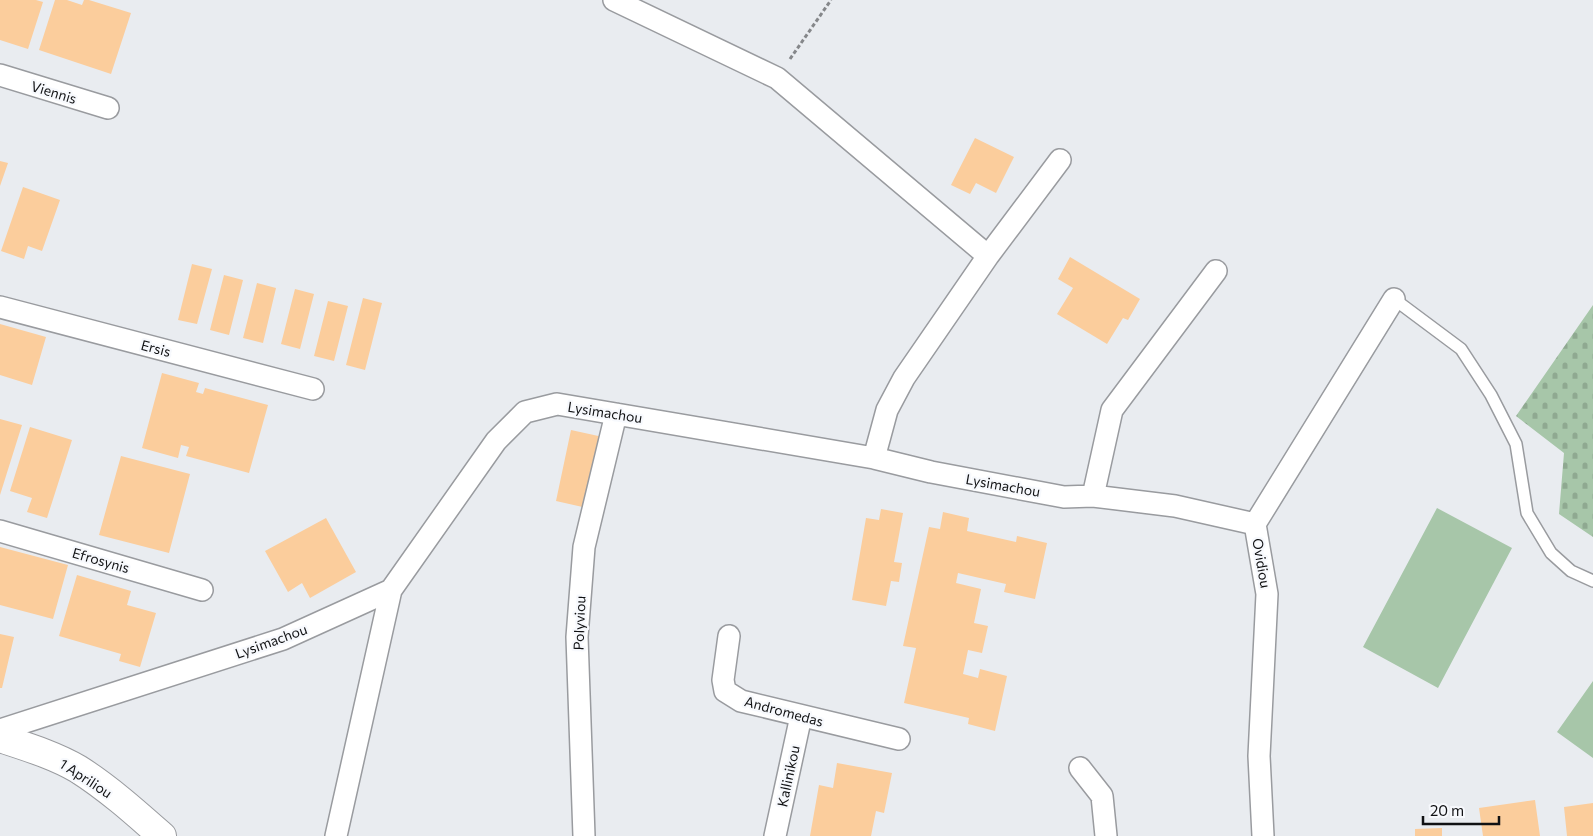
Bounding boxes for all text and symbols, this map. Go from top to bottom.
street label: Viennis [29,77,79,107]
street label: Ersis [139,336,173,360]
street label: Lysimachou [566,398,644,426]
street label: Lysimachou [964,470,1042,500]
street label: Ovidiou [1249,537,1275,589]
street label: Efrosynis [70,544,132,576]
street label: Polyviou [570,595,588,651]
street label: Lysimachou [233,620,309,662]
street label: Andromedas [743,692,825,730]
street label: Kallinikou [773,744,803,808]
street label: 1 Apriliou [57,755,115,801]
scale bar [1423,794,1499,826]
text: 20 m [1430,801,1464,819]

